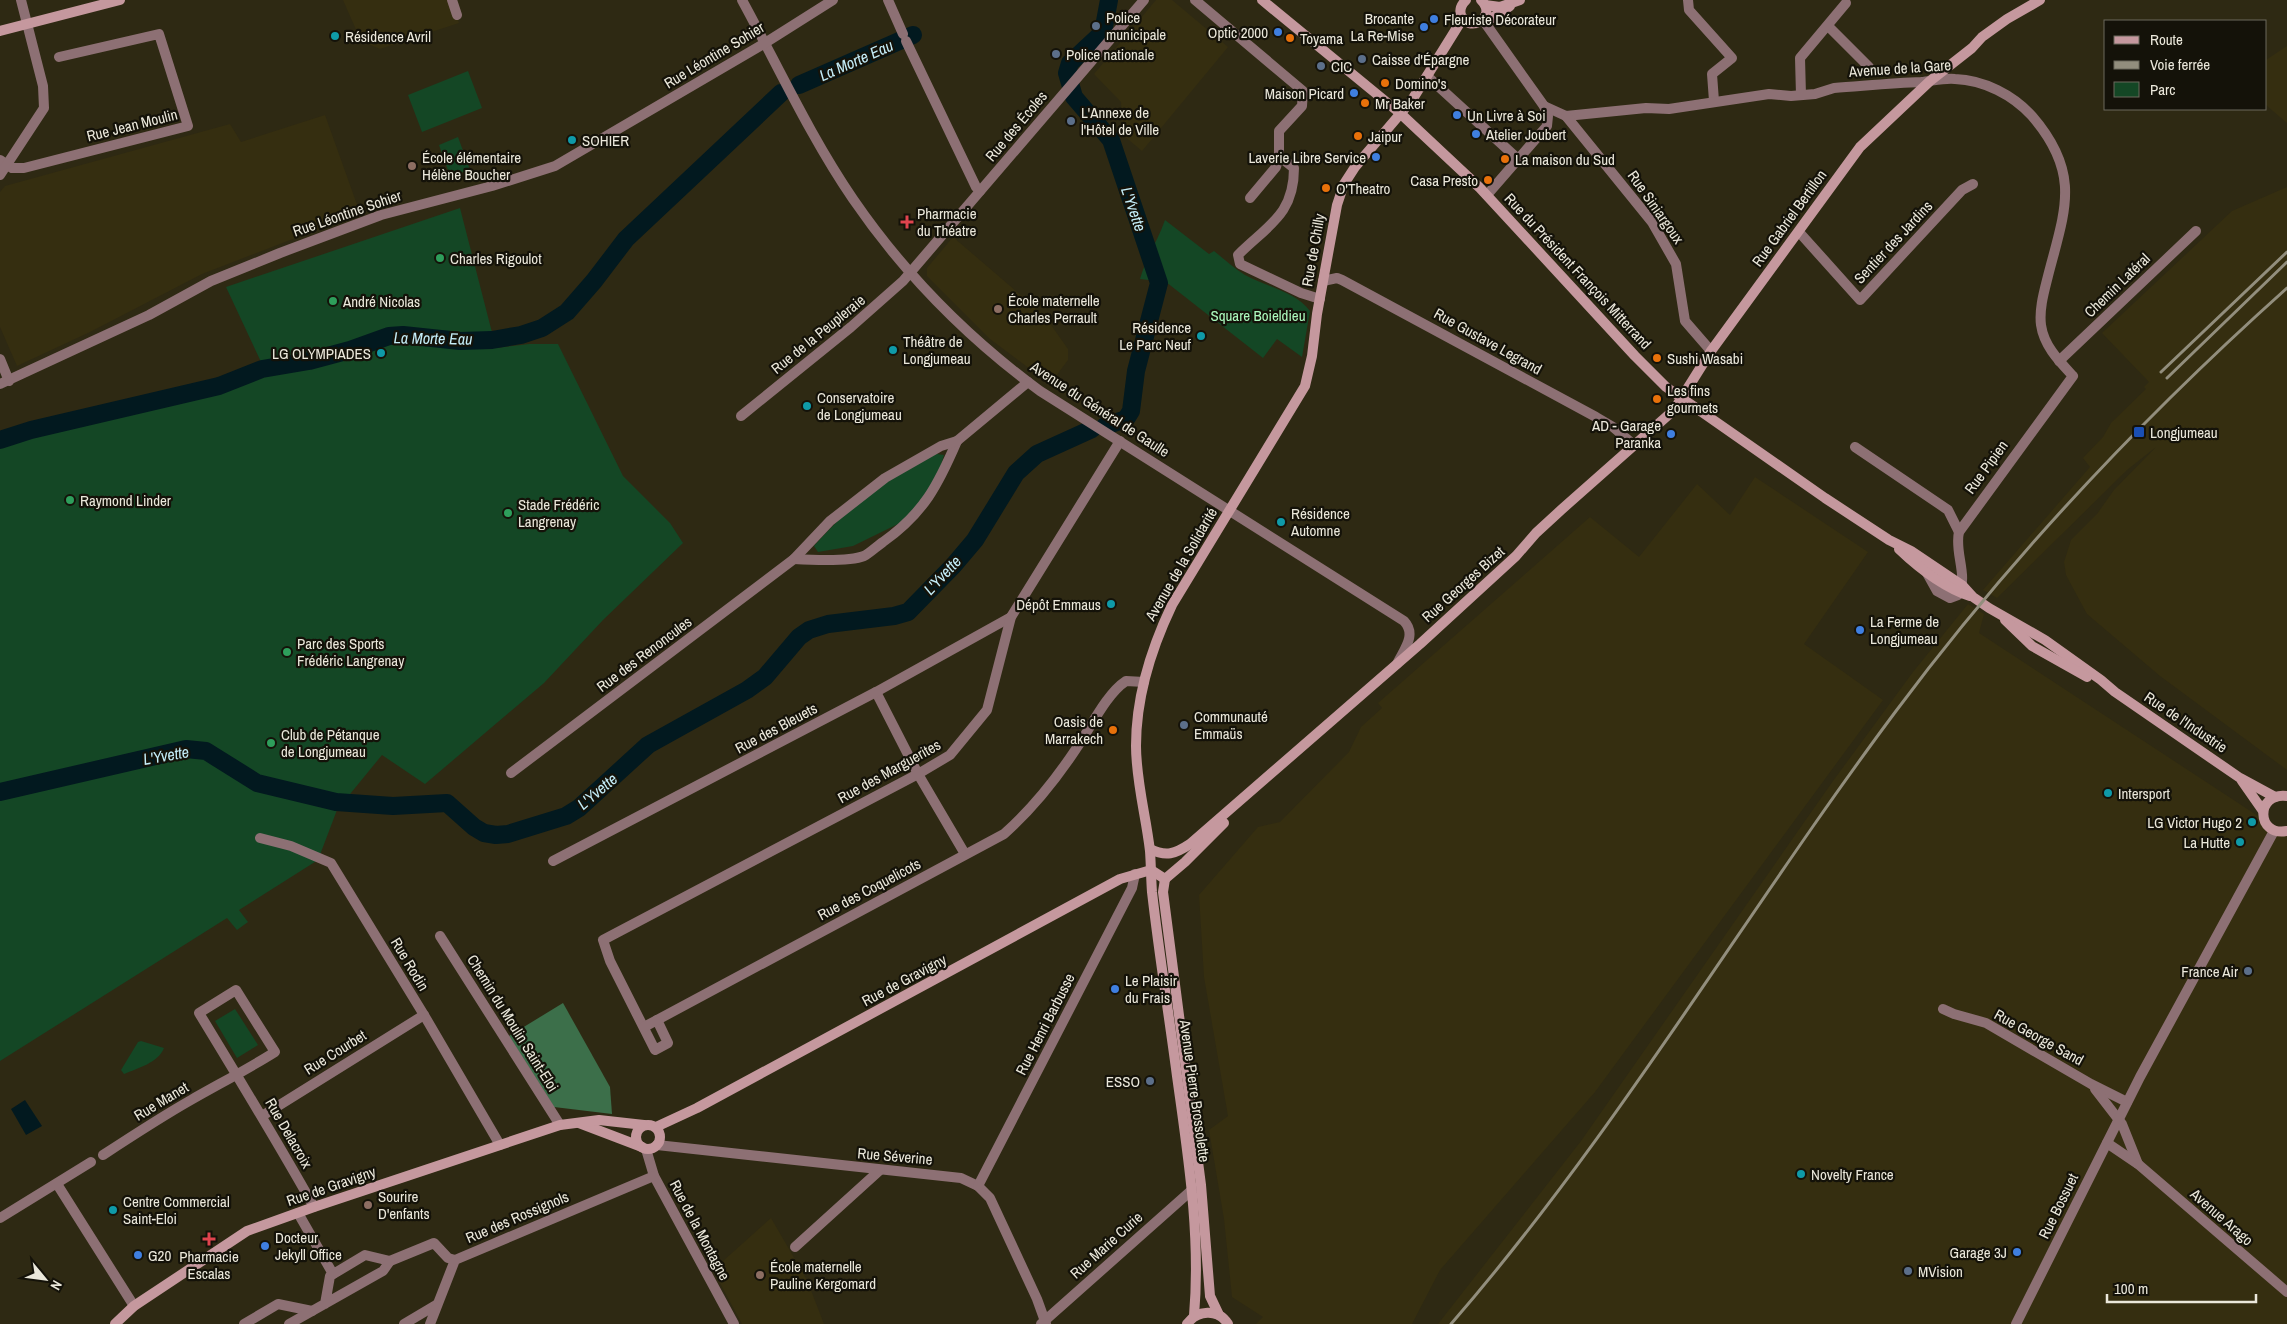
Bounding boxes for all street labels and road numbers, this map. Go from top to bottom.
street label: Rue Léontine Sohier [660,17,768,93]
street label: Avenue de la Gare [1847,54,1952,82]
street label: Rue des Écoles [980,86,1052,166]
street label: Rue Jean Moulin [84,104,180,146]
street label: Rue Gabriel Bertillon [1747,165,1831,271]
street label: Rue Siniargoux [1623,166,1690,249]
street label: Rue Léontine Sohier [290,185,404,241]
street label: Rue du Président François Mitterrand [1500,188,1656,354]
street label: Sentier des Jardins [1849,196,1937,288]
street label: Rue de Chilly [1296,211,1330,288]
street label: Chemin Latéral [2079,248,2155,322]
street label: Rue de la Peupleraie [766,289,870,379]
street label: Rue Gustave Legrand [1430,303,1546,379]
street label: Avenue du Général de Gaulle [1026,356,1174,462]
street label: Rue Pipien [1959,436,2013,498]
street label: Avenue de la Solidarité [1139,503,1222,625]
street label: Rue Georges Bizet [1417,541,1509,627]
street label: Rue des Renoncules [592,611,696,697]
street label: Rue de l'Industrie [2140,686,2232,758]
street label: Rue des Bleuets [731,698,821,758]
street label: Rue des Marguerites [834,734,944,808]
street label: Rue des Coquelicots [814,853,924,925]
street label: Rue Rodin [386,933,434,995]
street label: Rue de Gravigny [858,949,951,1011]
street label: Chemin du Moulin Saint-Eloi [462,950,564,1096]
street label: Rue Henri Barbusse [1010,969,1080,1078]
street label: Rue George Sand [1991,1004,2087,1070]
street label: Avenue Pierre Brossolette [1174,1018,1215,1164]
street label: Rue Courbet [300,1024,371,1079]
street label: Rue Manet [130,1076,193,1125]
street label: Rue Delacroix [260,1094,318,1173]
street label: Rue Séverine [857,1142,934,1170]
street label: Rue de Gravigny [284,1161,379,1211]
street label: Rue Bossuet [2033,1169,2083,1242]
street label: Rue de la Montagne [665,1176,735,1284]
street label: Avenue Arago [2185,1183,2258,1250]
street label: Rue des Rossignols [462,1186,572,1248]
street label: Rue Marie Curie [1065,1207,1147,1283]

